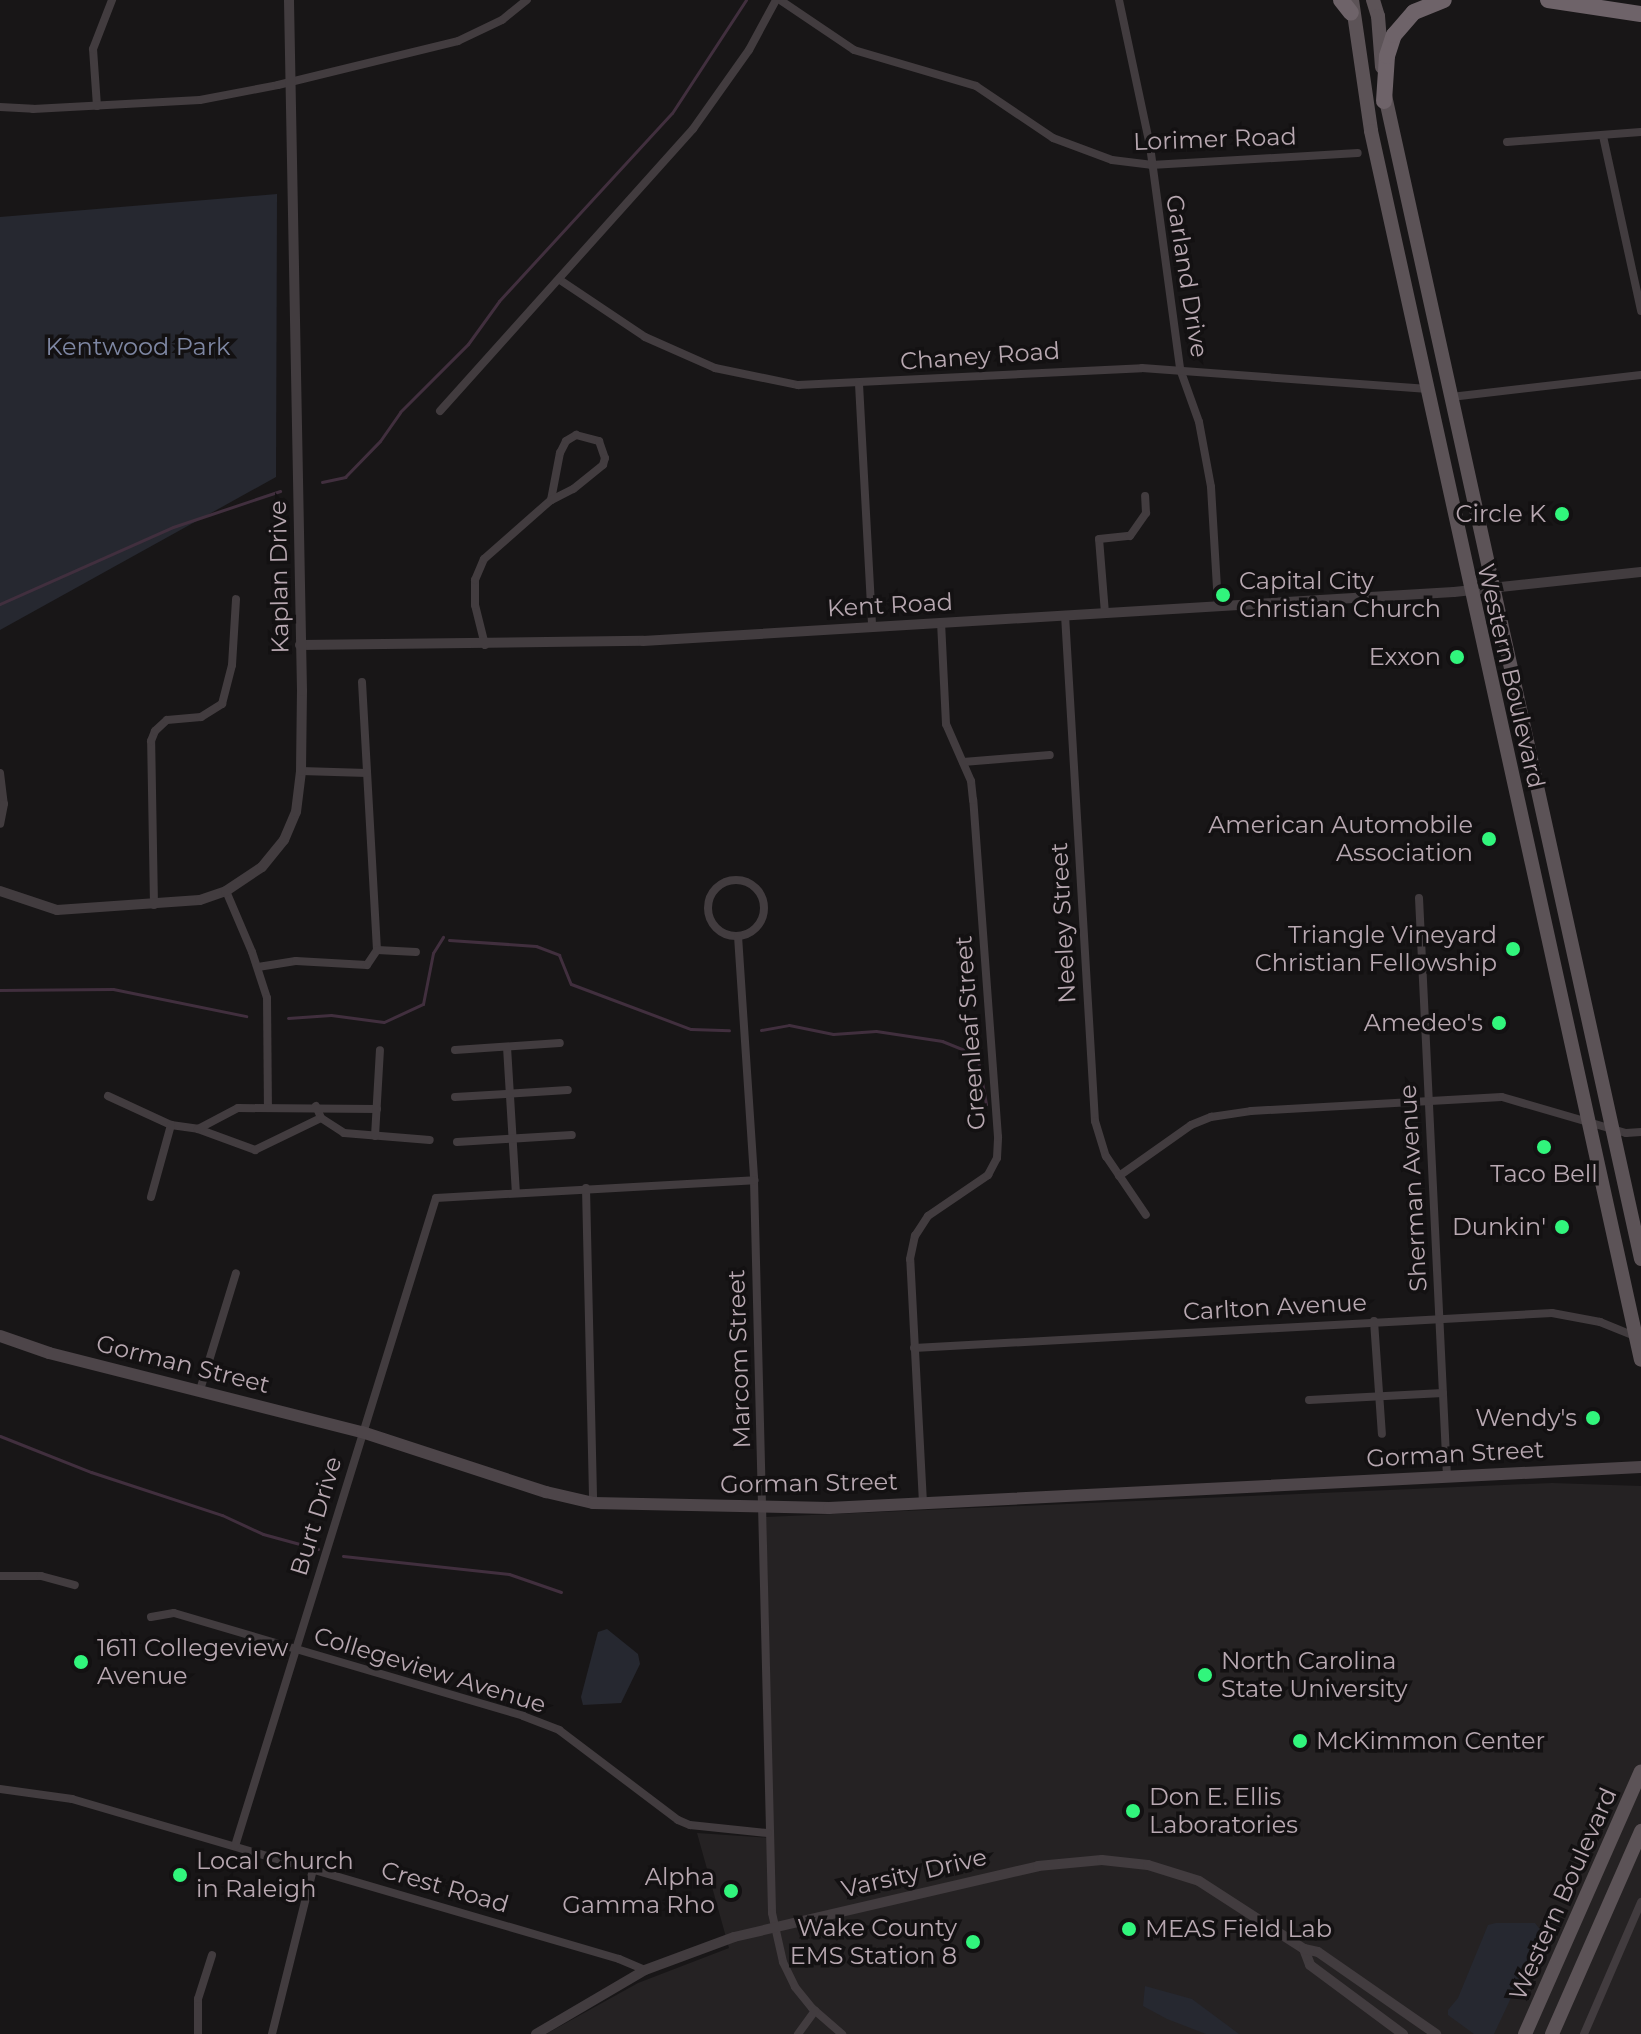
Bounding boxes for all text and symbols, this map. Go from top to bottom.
street label: Lorimer Road [1133,122,1297,156]
street label: Garland Drive [1160,193,1214,359]
park label: Kentwood Park [46,333,230,361]
street label: Chaney Road [899,336,1061,376]
street label: Kaplan Drive [263,500,295,654]
place label: Circle K [1456,500,1546,528]
marker: Circle K [1553,505,1571,523]
street label: Western Boulevard [1471,561,1551,791]
place label: Capital City Christian Church [1239,567,1441,623]
marker: Capital City Christian Church [1214,586,1232,604]
street label: Kent Road [826,587,954,623]
place label: Exxon [1369,643,1441,671]
marker: Exxon [1448,648,1466,666]
place label: American Automobile Association [1208,811,1473,867]
marker: American Automobile Association [1480,830,1498,848]
street label: Neeley Street [1044,842,1082,1004]
place label: Triangle Vineyard Christian Fellowship [1255,921,1497,977]
street label: Greenleaf Street [949,935,991,1131]
marker: Triangle Vineyard Christian Fellowship [1504,940,1522,958]
place label: Amedeo's [1364,1009,1483,1037]
marker: Amedeo's [1490,1014,1508,1032]
street label: Sherman Avenue [1393,1084,1433,1292]
marker: Taco Bell [1535,1138,1553,1156]
place label: Taco Bell [1490,1160,1598,1188]
place label: Dunkin' [1452,1213,1546,1241]
marker: Dunkin' [1553,1218,1571,1236]
street label: Marcom Street [721,1269,757,1449]
street label: Carlton Avenue [1182,1288,1368,1326]
street label: Gorman Street [93,1329,273,1399]
place label: Wendy's [1475,1404,1577,1432]
marker: Wendy's [1584,1409,1602,1427]
street label: Gorman Street [1366,1435,1544,1473]
street label: Burt Drive [284,1453,348,1579]
street label: Gorman Street [720,1467,898,1499]
street label: Collegeview Avenue [310,1621,550,1719]
place label: 1611 Collegeview Avenue [97,1634,288,1690]
place label: North Carolina State University [1221,1647,1408,1703]
marker: 1611 Collegeview Avenue [72,1653,90,1671]
marker: North Carolina State University [1196,1666,1214,1684]
place label: McKimmon Center [1316,1727,1545,1755]
marker: McKimmon Center [1291,1732,1309,1750]
place label: Don E. Ellis Laboratories [1149,1783,1298,1839]
street label: Western Boulevard [1503,1783,1623,2005]
marker: Don E. Ellis Laboratories [1124,1802,1142,1820]
street label: Varsity Drive [839,1842,989,1904]
place label: Local Church in Raleigh [196,1847,354,1903]
street label: Crest Road [378,1855,512,1919]
place label: Alpha Gamma Rho [562,1863,715,1919]
marker: Local Church in Raleigh [171,1866,189,1884]
marker: Alpha Gamma Rho [722,1882,740,1900]
place label: Wake County EMS Station 8 [790,1914,957,1970]
place label: MEAS Field Lab [1145,1915,1332,1943]
marker: MEAS Field Lab [1120,1920,1138,1938]
marker: Wake County EMS Station 8 [964,1933,982,1951]

